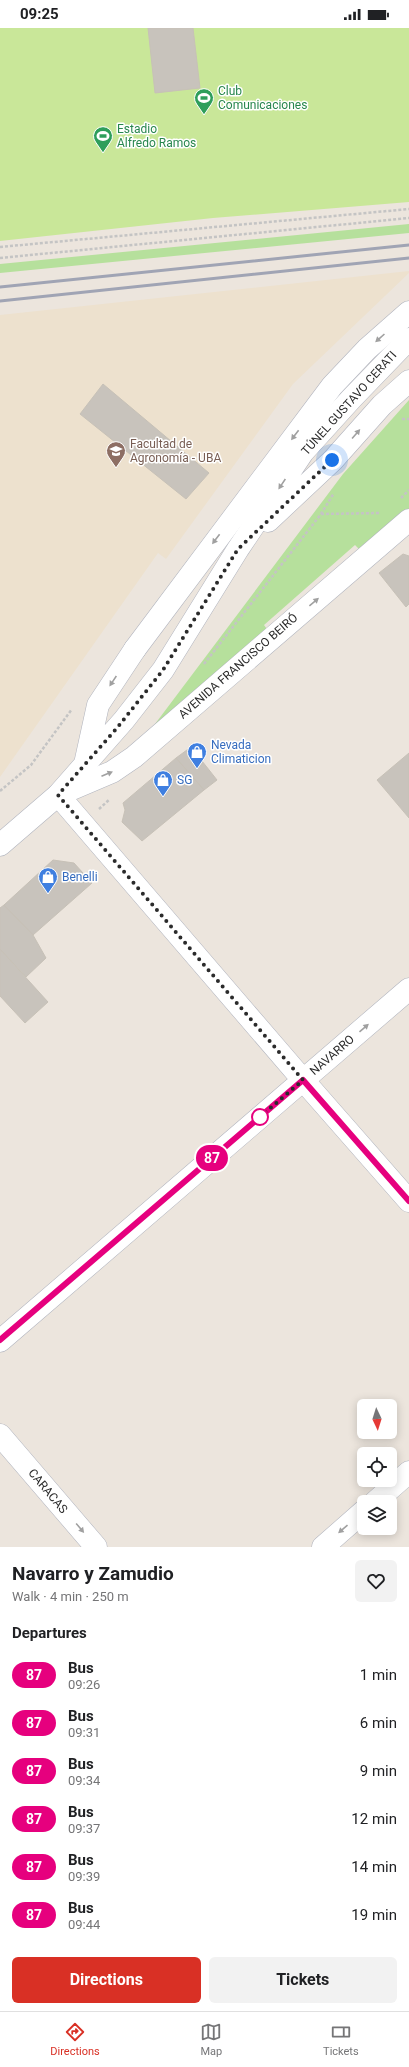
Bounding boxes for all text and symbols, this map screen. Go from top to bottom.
text: 09:25 [20,5,59,23]
place label: Club Comunicaciones [218,84,307,112]
sports icon: Club Comunicaciones [193,87,215,115]
place label: Estadio Alfredo Ramos [117,122,196,150]
sports icon: Estadio Alfredo Ramos [92,125,114,153]
one-way arrow [375,333,385,343]
street label: TÚNEL GUSTAVO CERATI [298,347,399,458]
one-way arrow [351,428,360,439]
one-way arrow [290,430,299,441]
place label: Facultad de Agronomía - UBA [130,437,221,465]
school or university icon: Facultad de Agronomía - UBA [105,440,127,468]
your location [322,450,342,470]
one-way arrow [278,479,286,489]
one-way arrow [212,534,221,545]
one-way arrow [308,597,319,606]
street label: AVENIDA FRANCISCO BEIRÓ [175,610,300,721]
one-way arrow [110,675,117,687]
place label: Nevada Climaticion [211,738,271,766]
shop icon: Nevada Climaticion [186,741,208,769]
shop icon: SG [152,769,174,797]
one-way arrow [101,771,113,777]
place label: SG [177,773,192,787]
shop icon: Benelli [37,866,59,894]
place label: Benelli [62,870,98,884]
one-way arrow [359,1023,369,1032]
street label: NAVARRO [307,1032,357,1078]
unlabelled marker [251,1108,269,1126]
line badge: 87 [194,1145,230,1171]
text: 87 [204,1150,220,1166]
north arrow [357,1399,397,1439]
map controls [357,1399,397,1535]
button: locate [357,1447,397,1487]
street label: CARACAS [25,1466,71,1516]
button: layers [357,1495,397,1535]
one-way arrow [75,1523,84,1534]
one-way arrow [339,1524,348,1533]
button: heart [355,1560,397,1602]
text: Navarro y Zamudio [12,1562,174,1585]
text: Walk · 4 min · 250 m [12,1589,129,1604]
text: Departures [12,1624,87,1642]
text: Bus [68,1659,94,1677]
text: 1 min [360,1666,397,1684]
text: 87 [26,1667,42,1683]
text: 09:26 [68,1677,100,1692]
text: Bus [68,1707,94,1725]
text: 6 min [360,1714,397,1732]
text: 87 [26,1715,42,1731]
text: 09:31 [68,1725,100,1740]
text: Bus [68,1755,94,1773]
text: 9 min [360,1762,397,1780]
text: 87 [26,1763,42,1779]
text: 09:34 [68,1773,100,1788]
text: Bus [68,1803,94,1821]
text: 12 min [351,1810,397,1828]
text: 87 [26,1811,42,1827]
text: 09:37 [68,1821,100,1836]
text: Bus [68,1851,94,1869]
text: 14 min [351,1858,397,1876]
text: 87 [26,1859,42,1875]
text: 09:39 [68,1869,100,1884]
text: Bus [68,1899,94,1917]
text: 19 min [351,1906,397,1924]
text: 87 [26,1907,42,1923]
text: 09:44 [68,1917,100,1932]
button: Directions [12,1957,201,2003]
button: Tickets [209,1957,397,2003]
tab: Directions [50,2021,100,2058]
tab: Map [200,2021,222,2058]
tab: Tickets [323,2021,359,2058]

